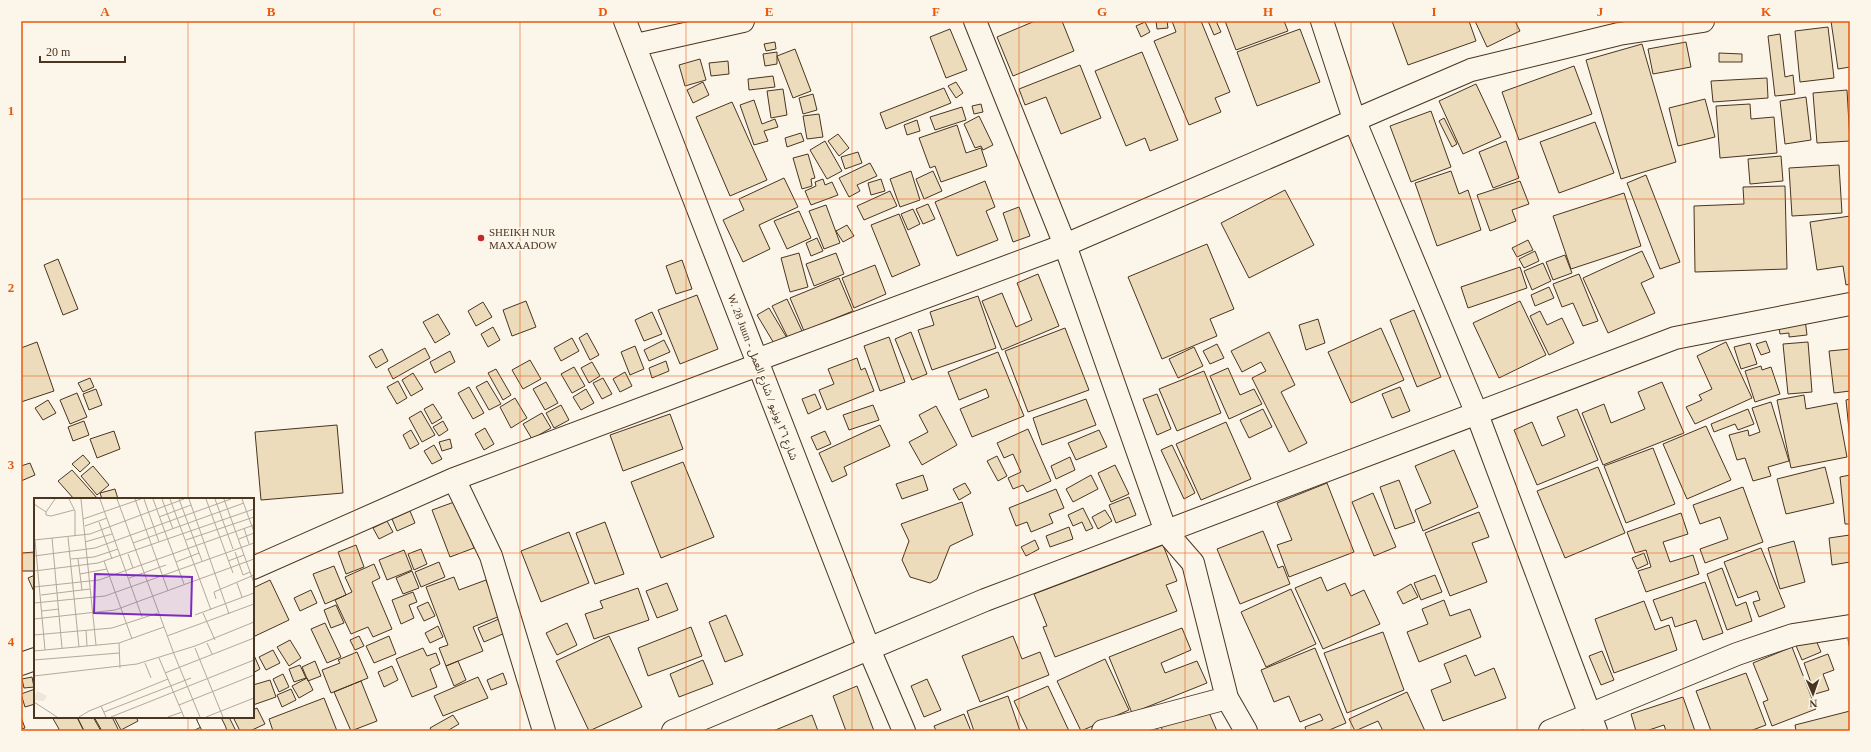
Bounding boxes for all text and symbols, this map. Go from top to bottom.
text: A [100,4,110,19]
text: B [267,4,276,19]
text: C [432,4,442,19]
text: D [598,4,608,19]
text: E [765,4,773,19]
text: F [932,4,940,19]
text: G [1097,4,1107,19]
text: H [1263,4,1273,19]
text: I [1431,4,1437,19]
text: J [1597,4,1604,19]
text: K [1761,4,1772,19]
scale bar [40,38,125,64]
text: 20 m [46,45,71,59]
text: 1 [8,103,14,118]
place label: SHEIKH NUR MAXAADOW [489,226,557,251]
marker: SHEIKH NUR MAXAADOW [476,233,486,243]
text: 2 [8,280,14,295]
street label: W. 28 Juun - شارع ٢٦ يونيو / شارع العمل [724,292,800,463]
text: 3 [8,457,15,472]
inset map [34,498,254,718]
text: 4 [8,634,15,649]
north arrow [1793,674,1833,714]
text: N [1809,698,1818,710]

